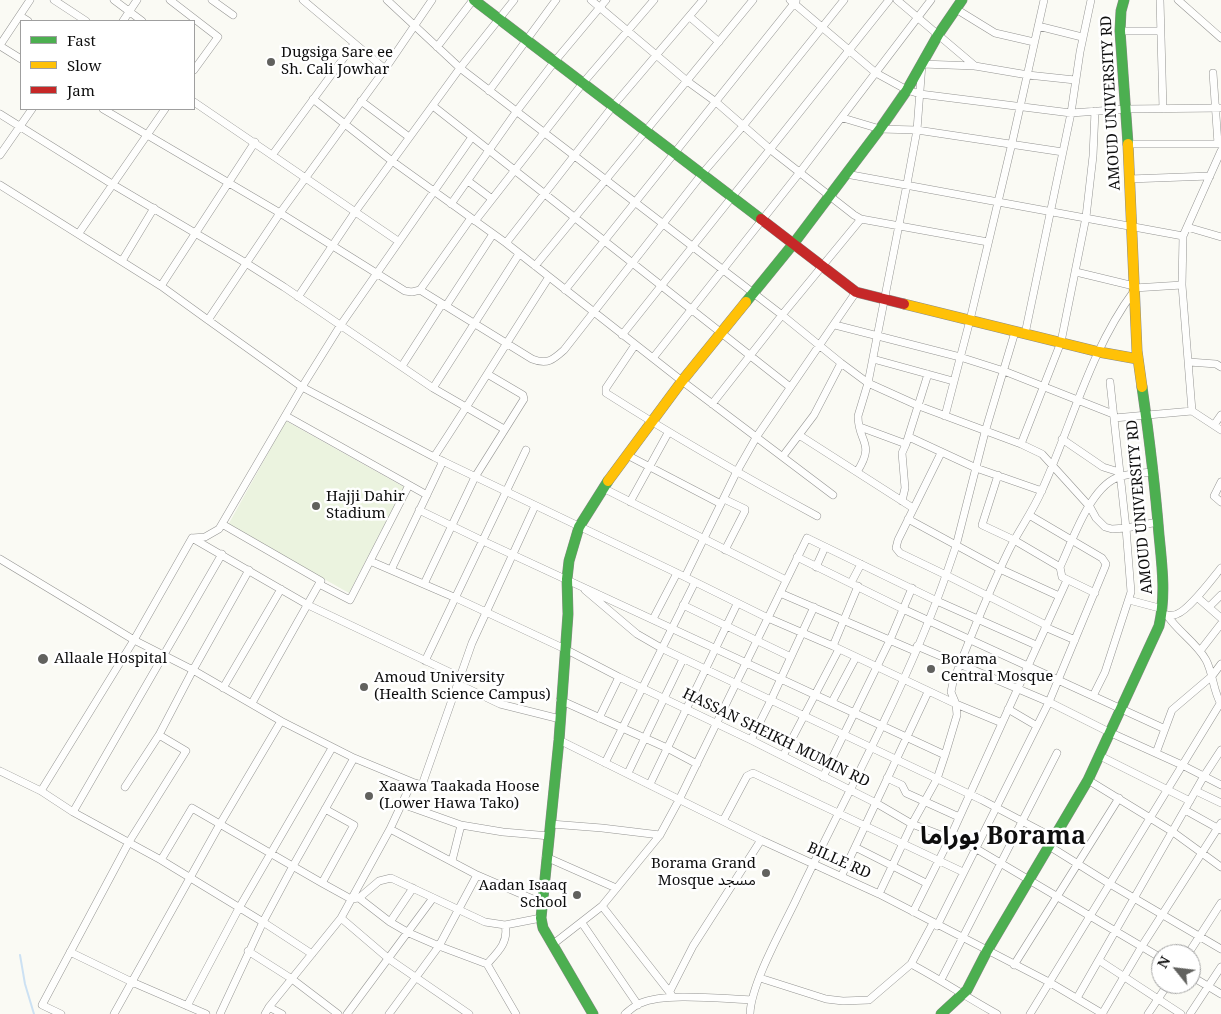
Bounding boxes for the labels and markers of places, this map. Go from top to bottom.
place label: Dugsiga Sare ee Sh. Cali Jowhar [281,44,393,79]
marker: Dugsiga Sare ee Sh. Cali Jowhar [265,56,277,68]
place label: Hajji Dahir Stadium [326,488,405,523]
marker: Hajji Dahir Stadium [310,500,322,512]
place label: Allaale Hospital [54,650,167,668]
place label: Borama Central Mosque [941,651,1053,686]
marker: Allaale Hospital [36,652,50,666]
marker: Borama Central Mosque [925,663,937,675]
place label: Amoud University (Health Science Campus) [374,669,551,704]
marker: Amoud University (Health Science Campus) [358,681,370,693]
place label: Xaawa Taakada Hoose (Lower Hawa Tako) [379,778,539,813]
marker: Xaawa Taakada Hoose (Lower Hawa Tako) [363,790,375,802]
place label: Borama Grand Mosque مسجد [651,855,756,890]
marker: Borama Grand Mosque مسجد [760,867,772,879]
place label: Aadan Isaaq School [478,877,567,912]
marker: Aadan Isaaq School [571,889,583,901]

